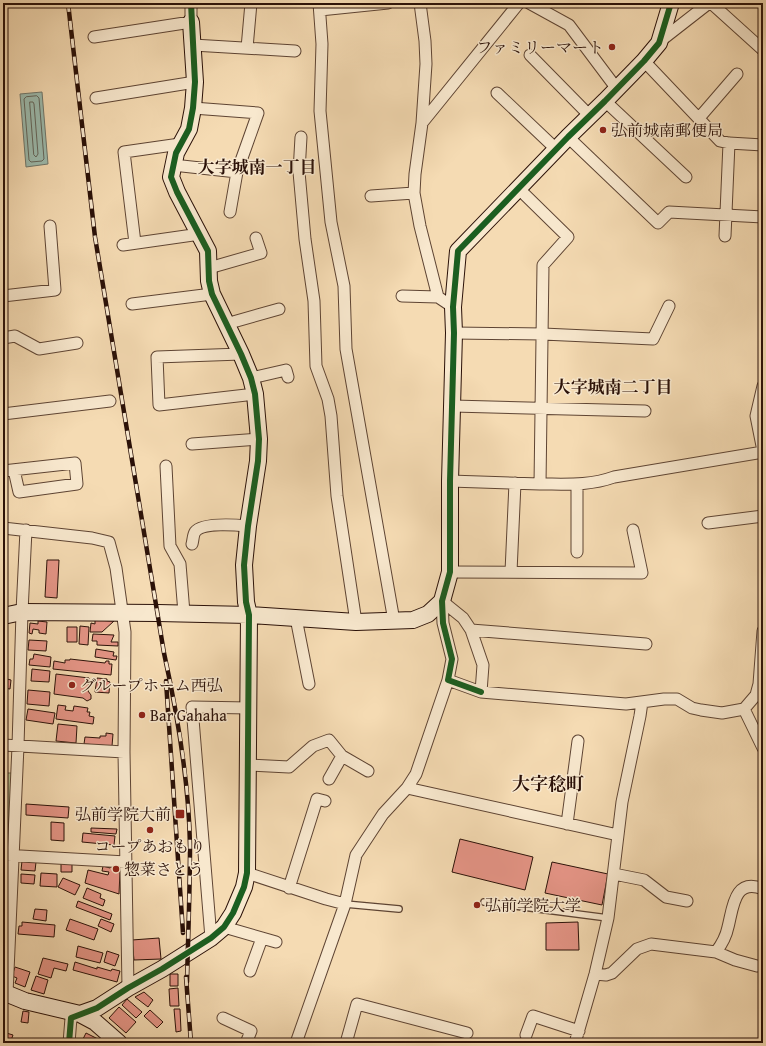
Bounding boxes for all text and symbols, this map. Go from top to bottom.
place label: ファミリーマート [476,35,604,59]
marker: ファミリーマート [607,42,617,52]
place label: 弘前城南郵便局 [611,118,723,142]
marker: 弘前城南郵便局 [598,125,608,135]
district label: 大字城南一丁目 [198,154,317,179]
district label: 大字城南二丁目 [554,374,673,399]
place label: グループホーム西弘 [80,673,223,697]
marker: グループホーム西弘 [67,680,77,690]
place label: Bar Gahaha [150,703,227,727]
marker: Bar Gahaha [137,710,147,720]
district label: 大字稔町 [512,770,584,797]
place label: 弘前学院大前 [75,802,171,826]
marker: 弘前学院大前 [174,808,186,820]
marker: コープあおもり [145,825,155,835]
place label: コープあおもり [94,834,206,858]
place label: 惣菜さとう [124,857,204,881]
marker: 惣菜さとう [111,864,121,874]
place label: 弘前学院大学 [485,893,581,917]
marker: 弘前学院大学 [472,900,482,910]

